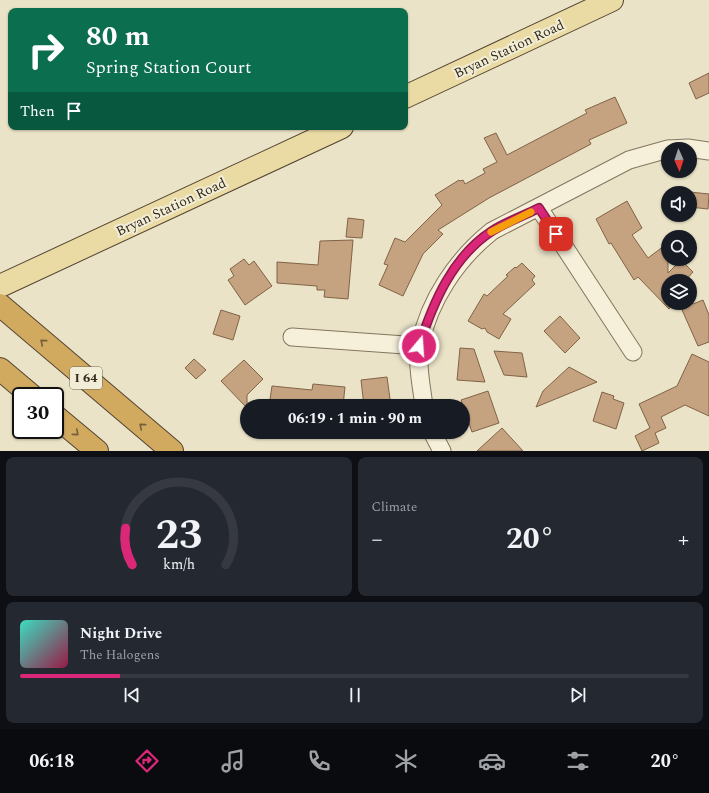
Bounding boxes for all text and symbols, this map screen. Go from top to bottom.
street label: Bryan Station Road [450,14,568,84]
text: 80 m [86,15,150,58]
icon: right [20,24,72,76]
text: Spring Station Court [86,54,251,81]
text: Then [20,100,55,123]
icon: arrive [63,100,85,122]
north arrow [661,142,697,178]
map controls [661,142,697,310]
street label: Bryan Station Road [112,172,230,242]
button: sound [661,186,697,222]
pin [539,217,573,251]
icon: arrive [545,223,567,245]
button: search [661,230,697,266]
button: layers [661,274,697,310]
position arrow [398,325,440,367]
one-way arrow [40,339,48,346]
road number: I 64 [70,367,102,389]
speed limit sign: 30 [12,387,64,439]
text: 06:19 · 1 min · 90 m [288,407,422,430]
one-way arrow [139,423,147,430]
one-way arrow [71,429,78,436]
text: Climate [372,497,417,517]
text: 23 [155,503,202,566]
text: 20° [506,516,555,562]
text: − [372,523,383,556]
text: + [678,523,689,556]
text: km/h [163,553,195,575]
text: Night Drive [80,622,162,645]
text: The Halogens [80,645,160,665]
icon: previous [121,684,143,706]
icon: pause [344,684,366,706]
icon: next [567,684,589,706]
icon: directions [133,747,161,775]
icon: music [219,747,247,775]
icon: phone [305,747,333,775]
icon: climate [392,747,420,775]
icon: car [478,747,506,775]
icon: filters [564,747,592,775]
text: 06:18 [29,748,74,775]
text: 20° [651,748,680,775]

